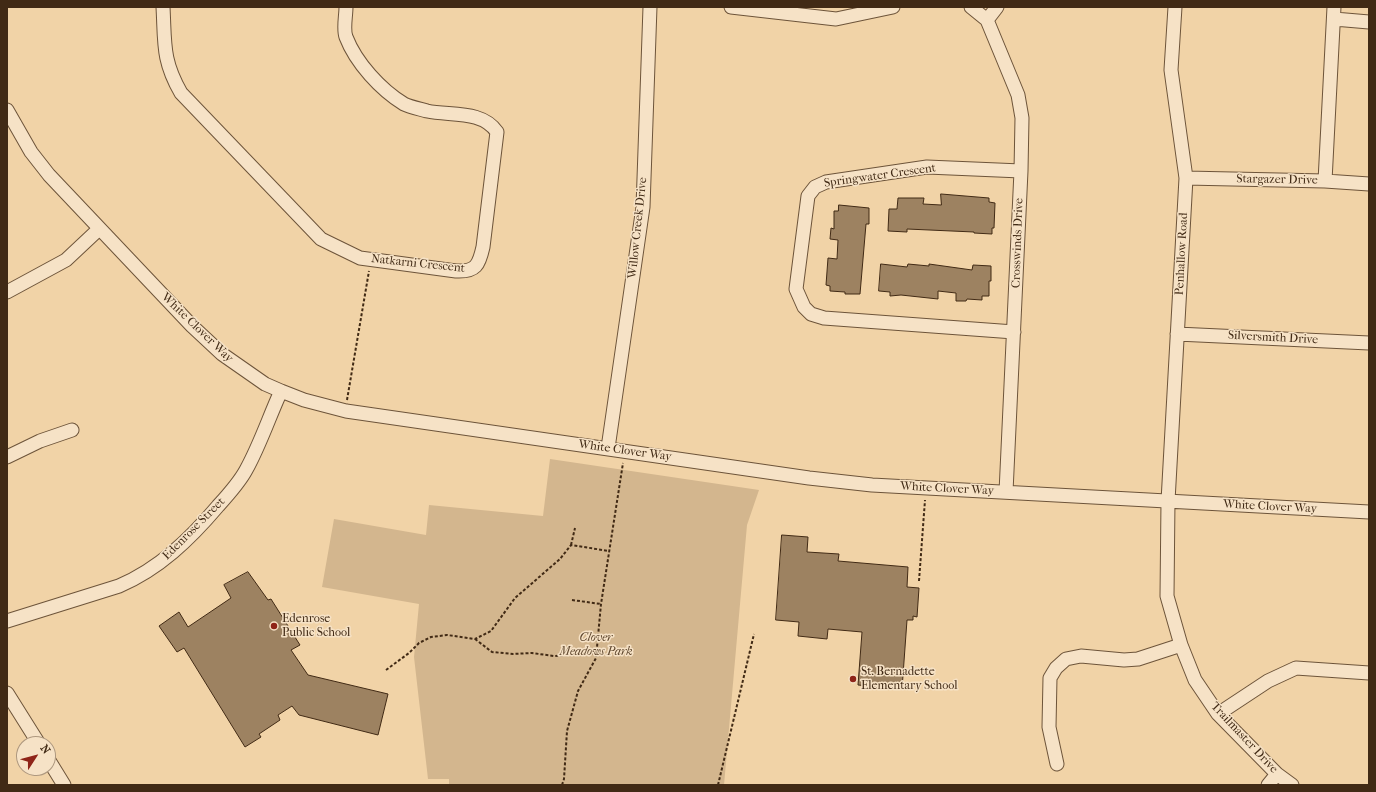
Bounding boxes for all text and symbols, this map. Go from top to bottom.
street label: Springwater Crescent [823,161,937,191]
street label: Stargazer Drive [1236,172,1318,188]
street label: Willow Creek Drive [626,176,650,280]
street label: Crosswinds Drive [1009,198,1027,288]
street label: Penhallow Road [1173,212,1191,296]
street label: Natkarni Crescent [370,252,466,276]
street label: White Clover Way [158,290,236,366]
street label: Silversmith Drive [1227,328,1319,348]
street label: White Clover Way [577,437,673,465]
street label: White Clover Way [900,479,994,499]
street label: Edenrose Street [160,495,228,563]
street label: White Clover Way [1223,497,1317,517]
place label: Edenrose Public School [282,612,350,640]
marker: Edenrose Public School [269,621,279,631]
park label: Clover Meadows Park [559,631,633,659]
place label: St. Bernadette Elementary School [861,665,958,693]
marker: St. Bernadette Elementary School [848,674,858,684]
street label: Trailmaster Drive [1207,699,1281,777]
north arrow [16,736,56,776]
text: N [38,742,53,756]

